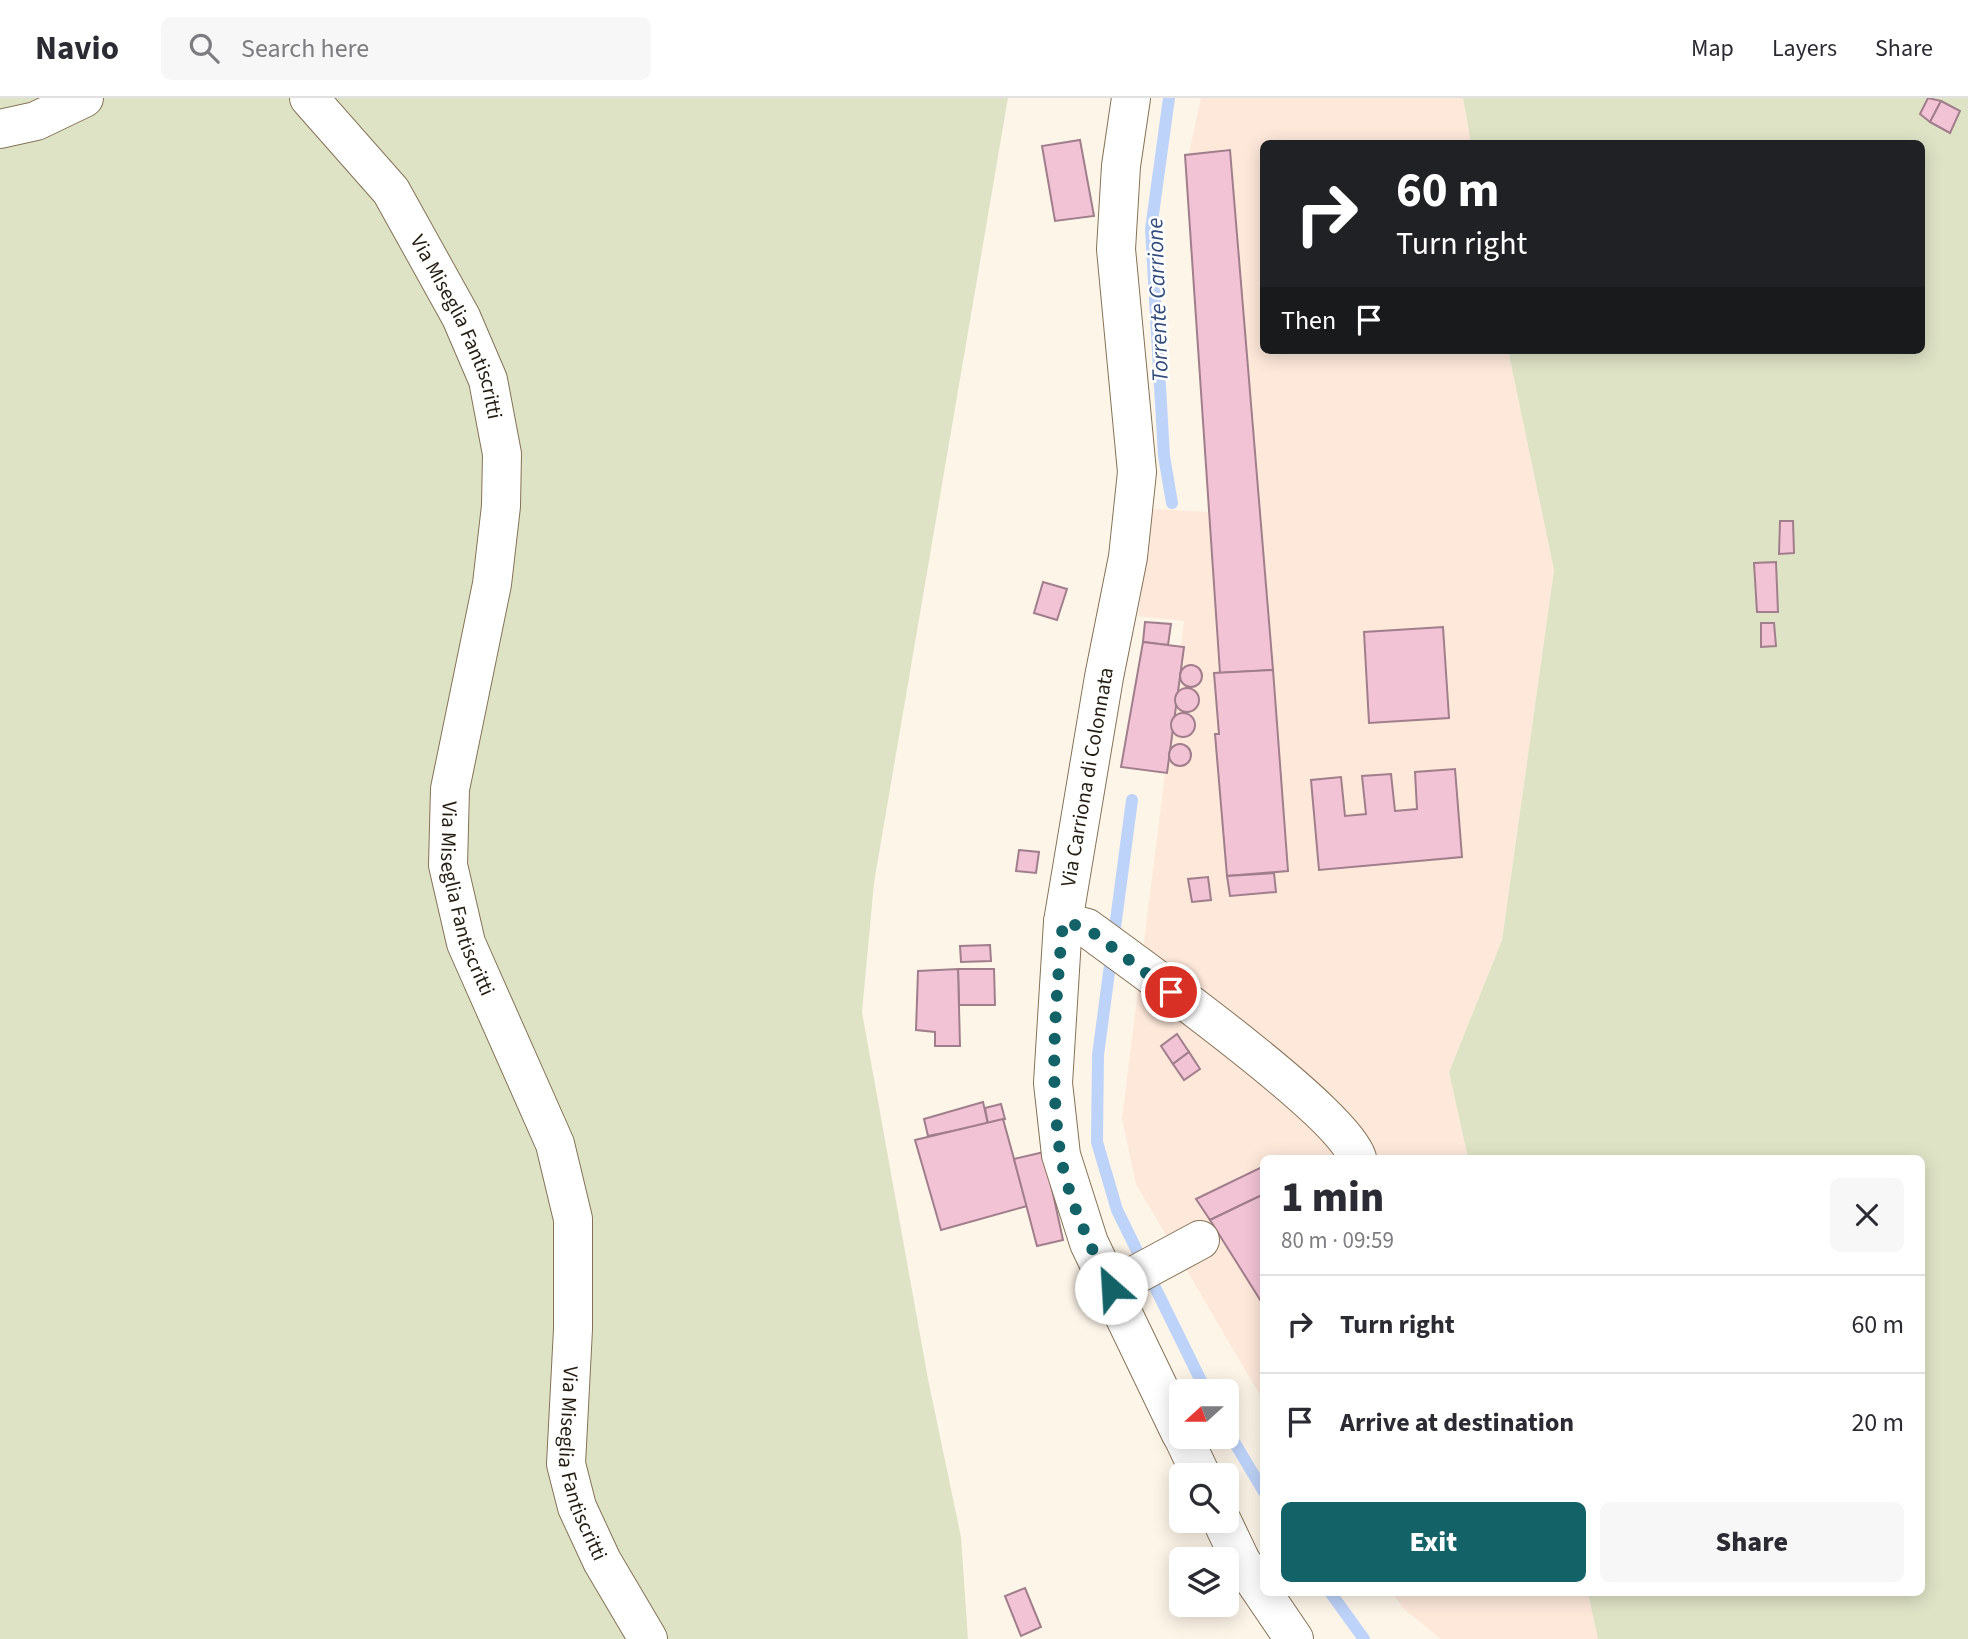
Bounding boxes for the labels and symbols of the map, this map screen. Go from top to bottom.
water label: Torrente Carrione [1138,217,1177,383]
street label: Via Miseglia Fantiscritti [403,229,510,421]
street label: Via Carriona di Colonnata [1053,665,1121,889]
street label: Via Miseglia Fantiscritti [433,801,502,1000]
pin [1141,962,1201,1022]
position arrow [1074,1251,1148,1325]
street label: Via Miseglia Fantiscritti [551,1365,615,1566]
north arrow [1169,1379,1239,1449]

